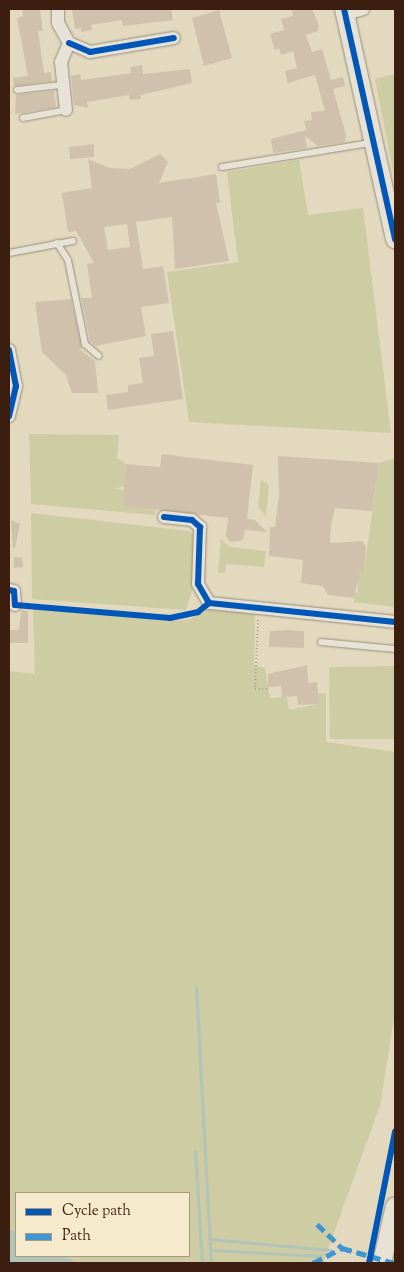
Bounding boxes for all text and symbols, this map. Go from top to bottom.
legend [15,1192,190,1257]
text: Cycle path [62,1201,131,1222]
text: Path [62,1226,91,1247]

